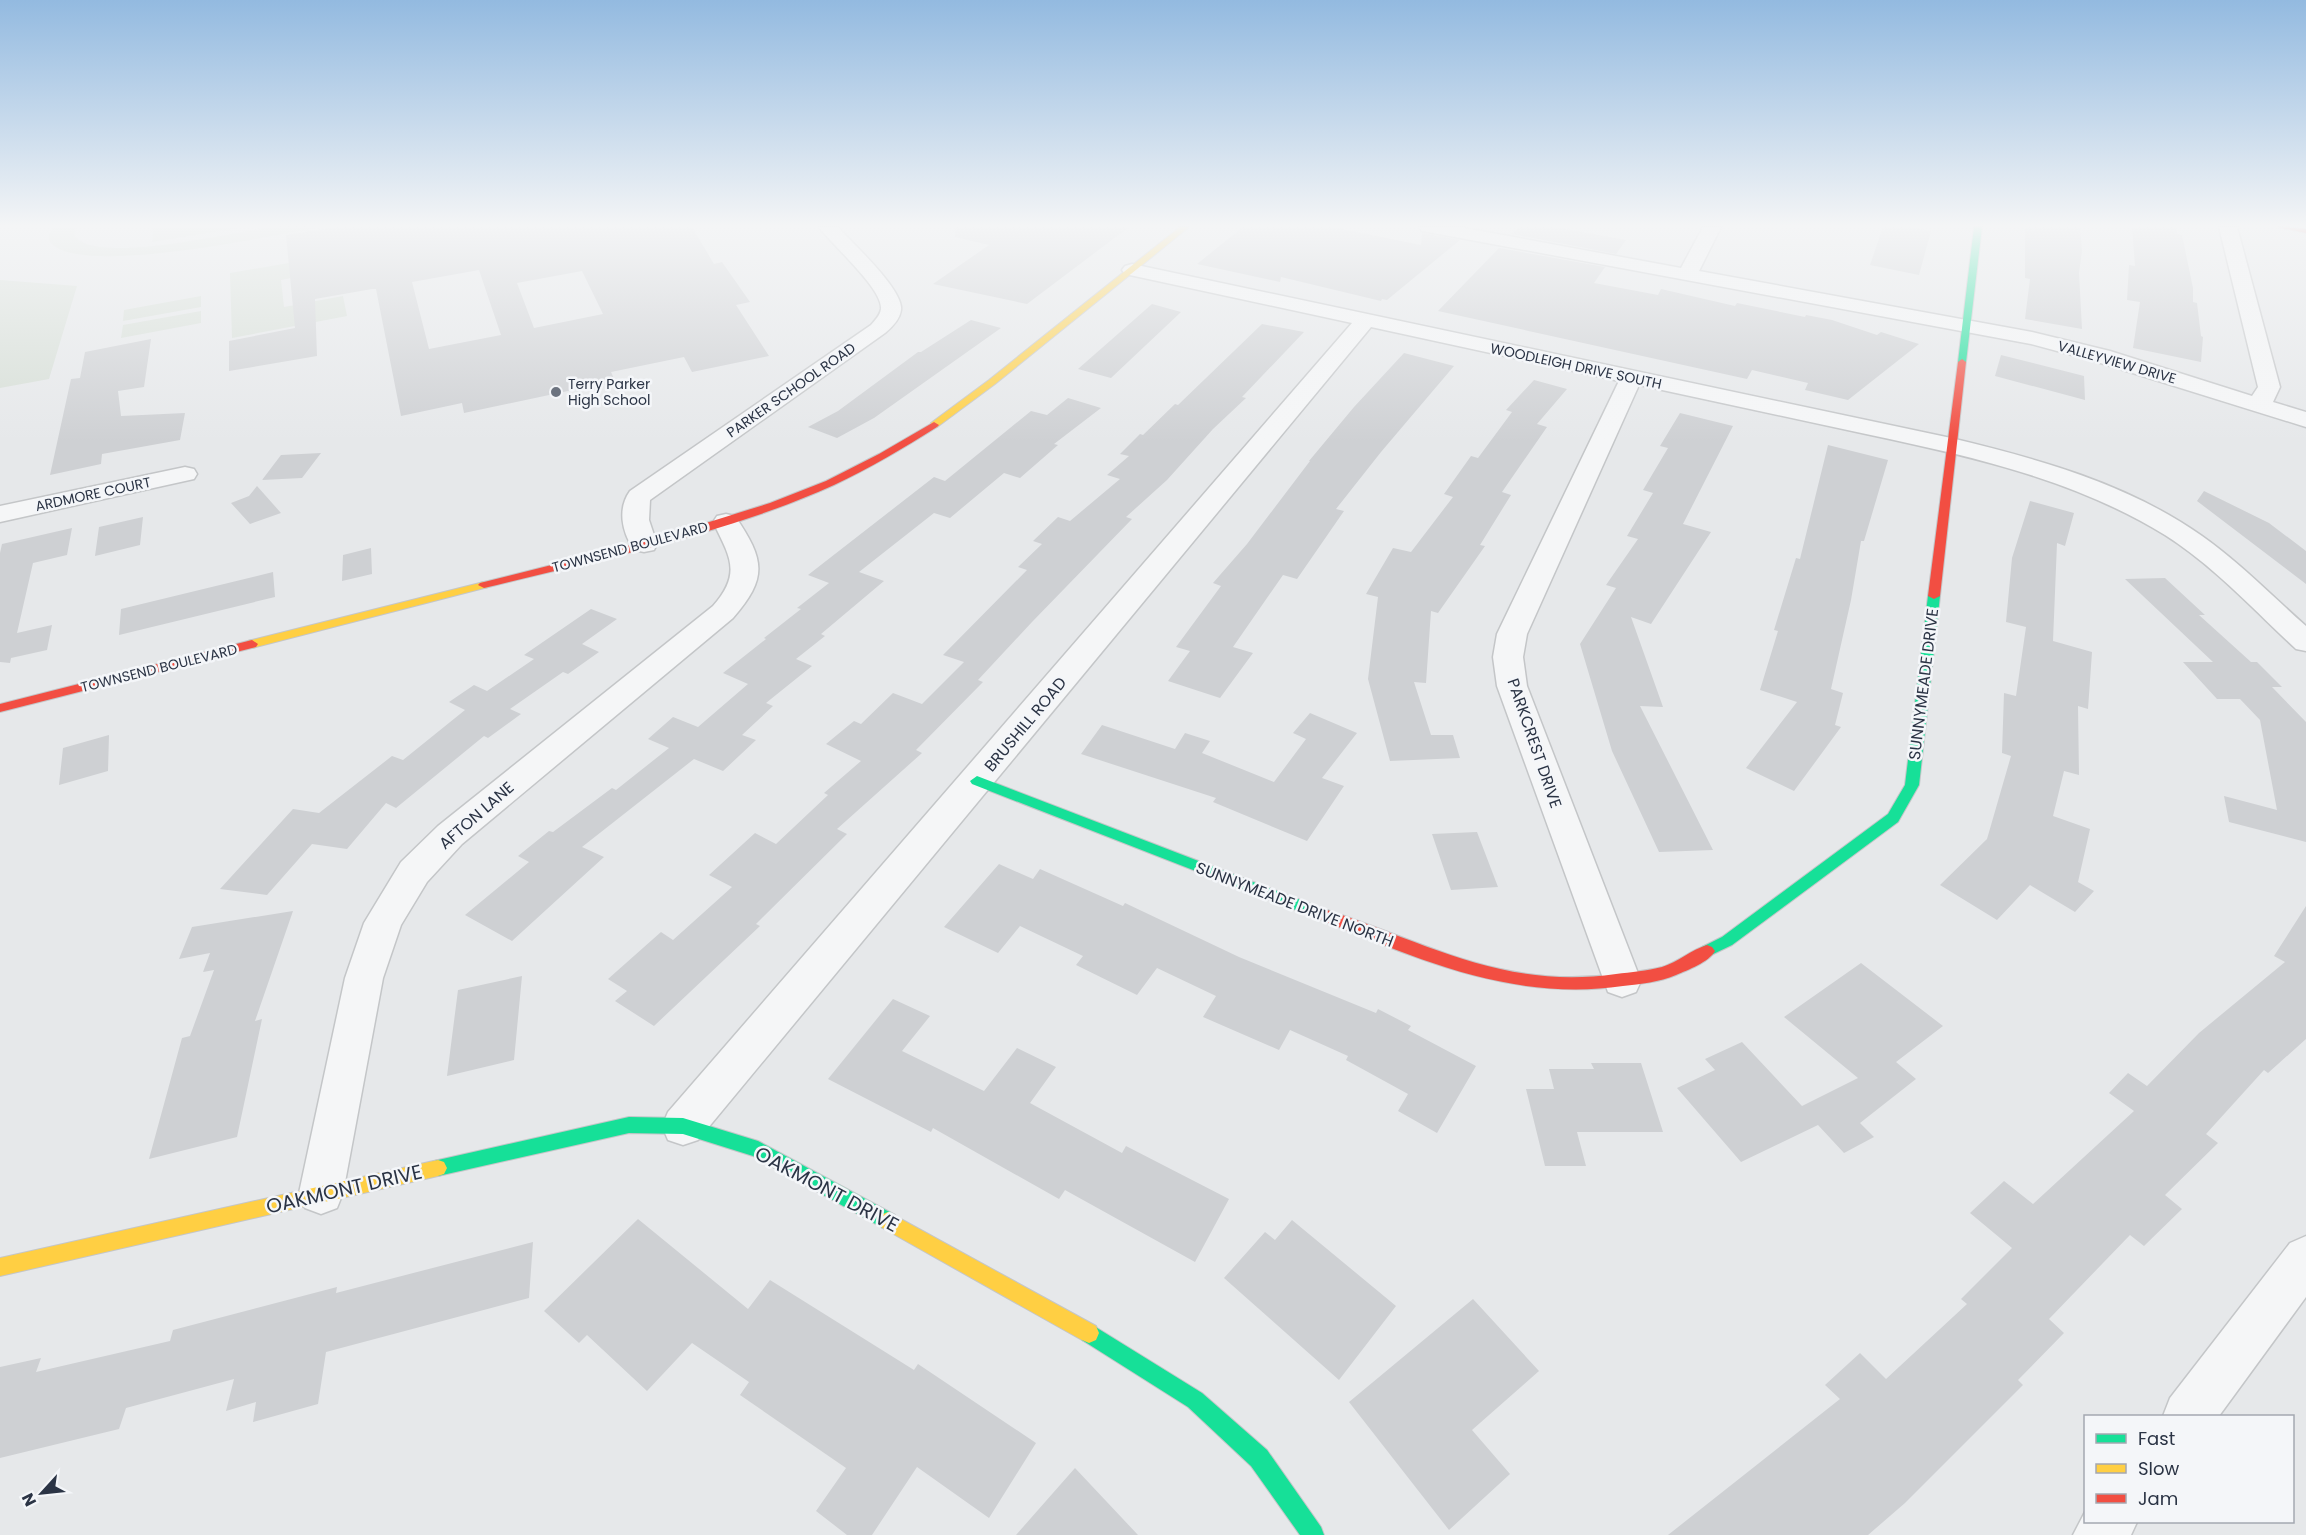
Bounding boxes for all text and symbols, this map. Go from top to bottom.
street label: VALLEYVIEW DRIVE [2055,336,2179,388]
street label: PARKER SCHOOL ROAD [723,338,860,442]
street label: WOODLEIGH DRIVE SOUTH [1488,338,1664,394]
place label: Terry Parker High School [568,374,650,410]
marker: Terry Parker High School [549,385,563,399]
street label: ARDMORE COURT [33,472,153,516]
street label: TOWNSEND BOULEVARD [550,517,710,577]
street label: SUNNYMEADE DRIVE [1903,607,1944,761]
street label: TOWNSEND BOULEVARD [79,639,239,697]
street label: BRUSHILL ROAD [979,672,1072,777]
street label: PARKCREST DRIVE [1502,675,1568,811]
street label: AFTON LANE [434,776,519,854]
street label: SUNNYMEADE DRIVE NORTH [1193,856,1397,953]
street label: OAKMONT DRIVE [750,1139,904,1239]
street label: OAKMONT DRIVE [263,1157,425,1221]
legend [2084,1415,2294,1523]
text: Fast [2138,1426,2175,1451]
text: Slow [2138,1456,2180,1481]
north arrow [12,1463,72,1523]
text: Jam [2138,1486,2178,1511]
text: N [16,1489,42,1510]

